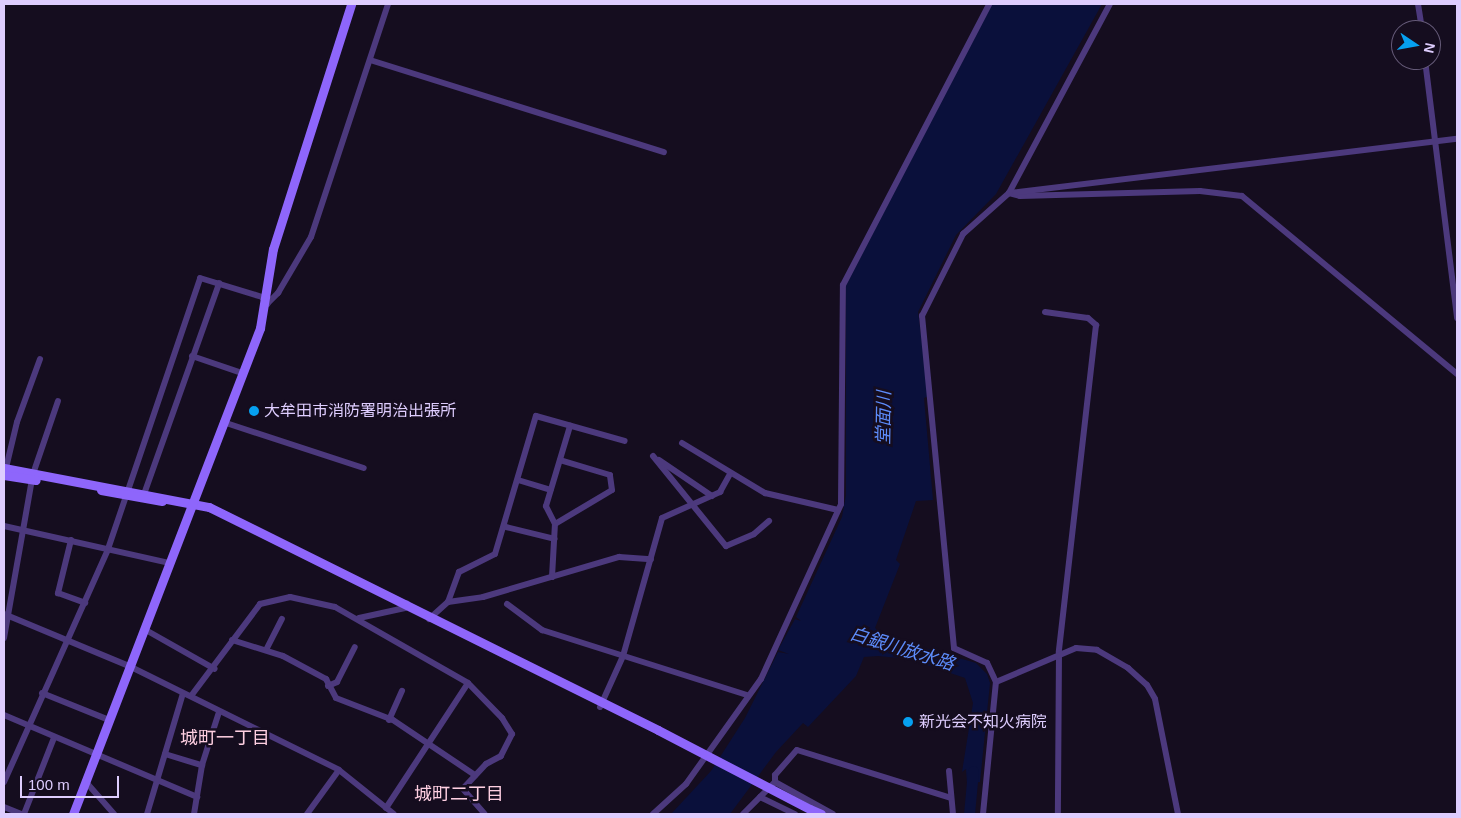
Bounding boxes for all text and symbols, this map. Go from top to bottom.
north arrow [1391,20,1441,70]
text: N [1421,41,1439,55]
water label: 堂面川 [873,391,895,445]
place label: 大牟田市消防署明治出張所 [264,401,456,421]
marker: 大牟田市消防署明治出張所 [248,405,260,417]
water label: 白銀川放水路 [847,623,957,675]
place label: 新光会不知火病院 [919,712,1047,732]
marker: 新光会不知火病院 [901,715,915,729]
district label: 城町一丁目 [180,727,270,749]
scale bar [22,766,121,798]
text: 100 m [28,776,70,793]
district label: 城町二丁目 [414,783,504,805]

